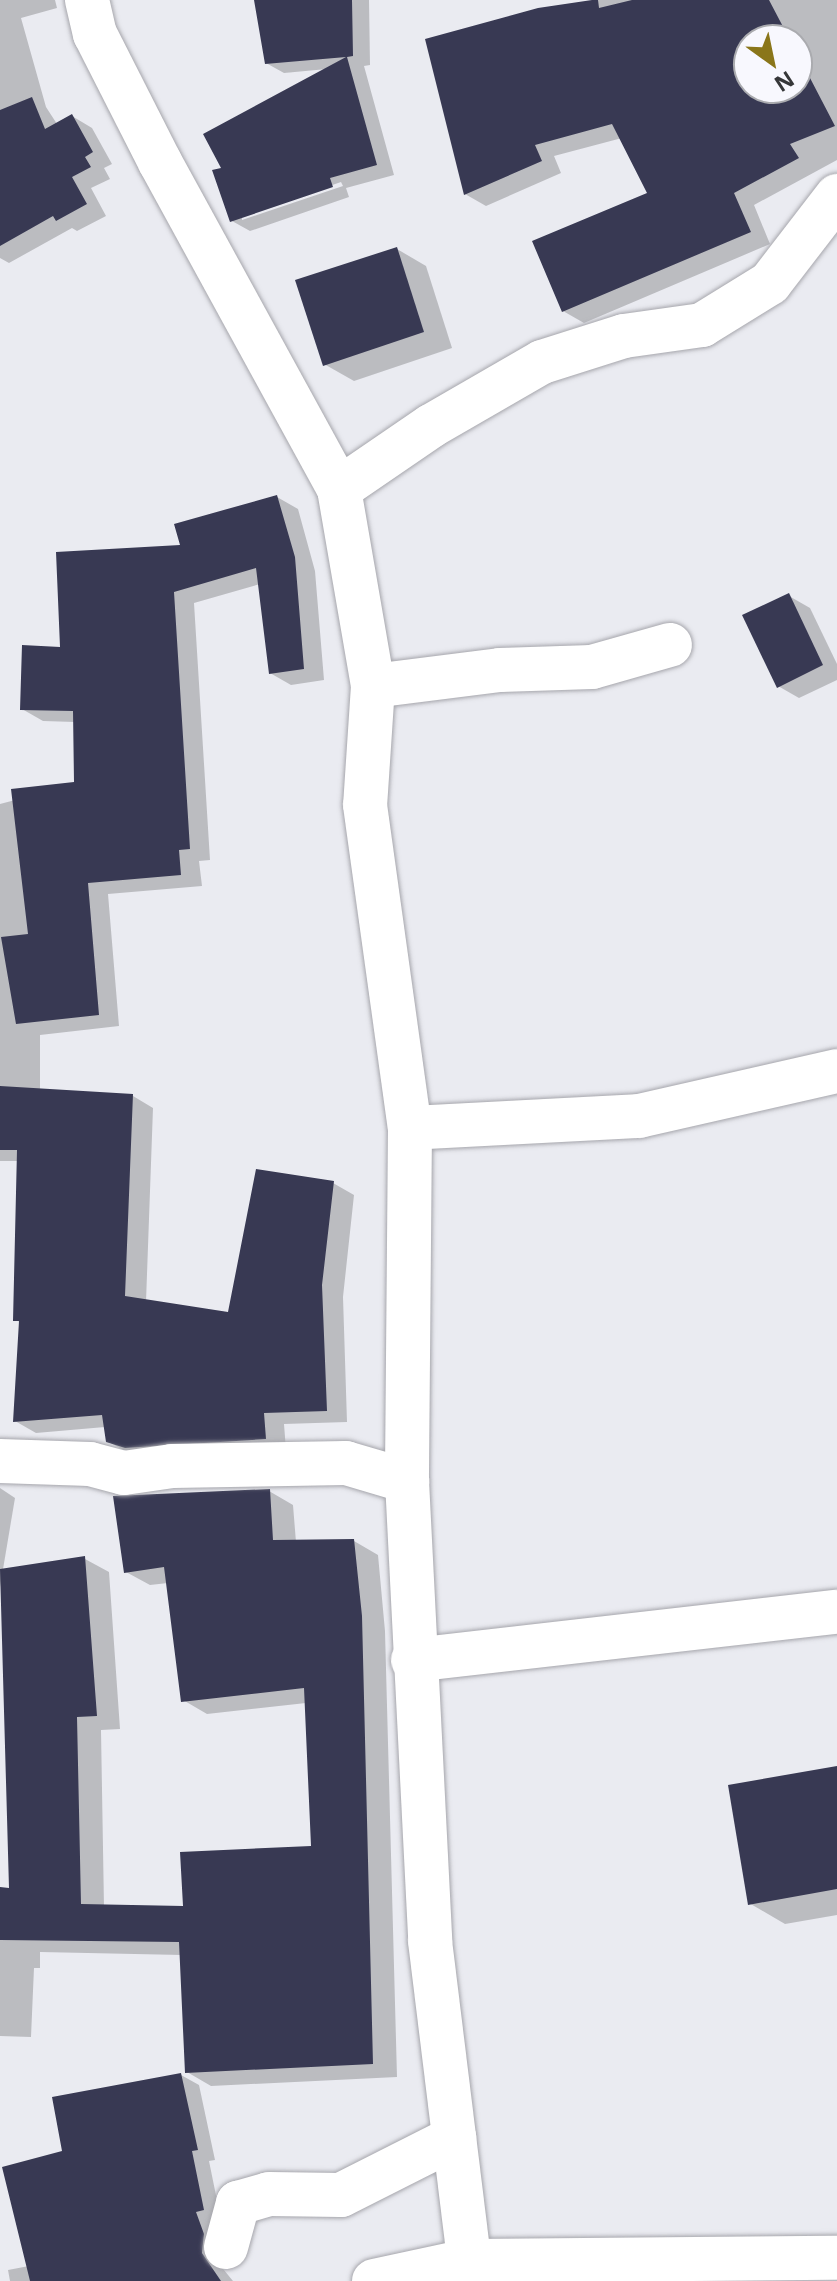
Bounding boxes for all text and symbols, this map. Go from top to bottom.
north arrow [733,24,813,104]
text: N [769,65,801,100]

